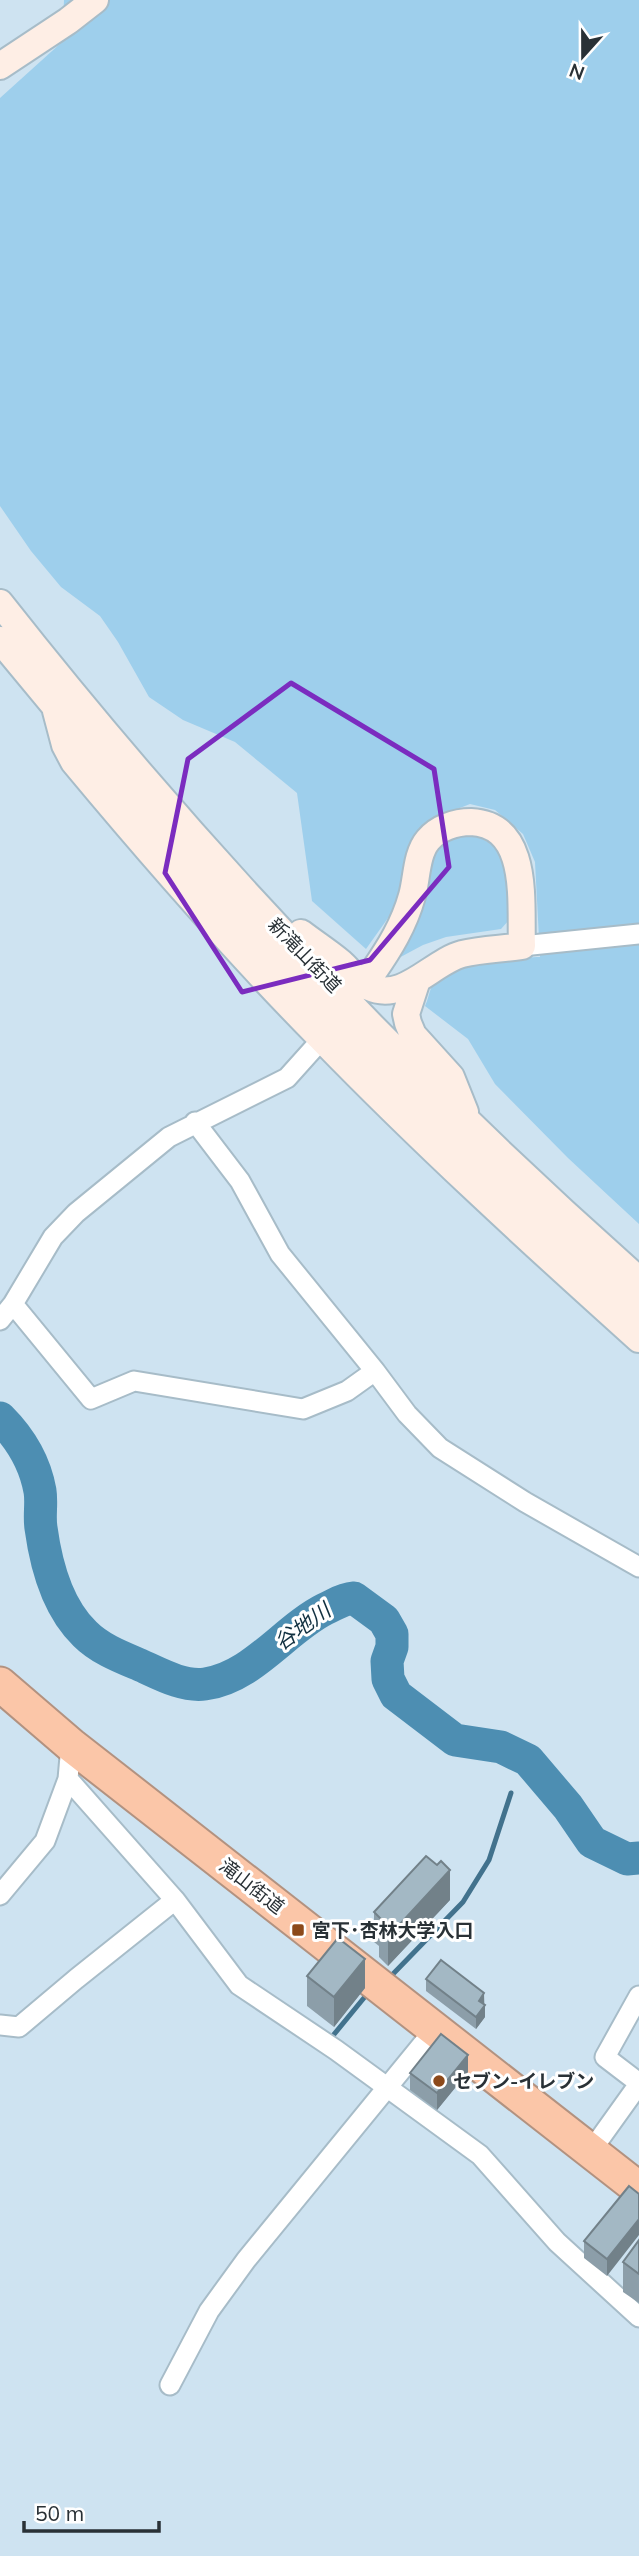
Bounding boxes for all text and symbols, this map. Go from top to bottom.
north arrow [548,21,618,91]
text: N [566,58,588,86]
street label: 新滝山街道 [263,912,347,998]
water label: 谷地川 [269,1596,337,1655]
street label: 滝山街道 [215,1853,289,1919]
place label: 宮下･杏林大学入口 [312,1918,474,1942]
marker: 宮下･杏林大学入口 [290,1922,306,1938]
place label: セブン-イレブン [453,2069,594,2093]
marker: セブン-イレブン [431,2073,447,2089]
scale bar [24,2490,159,2534]
text: 50 m [35,2500,84,2526]

